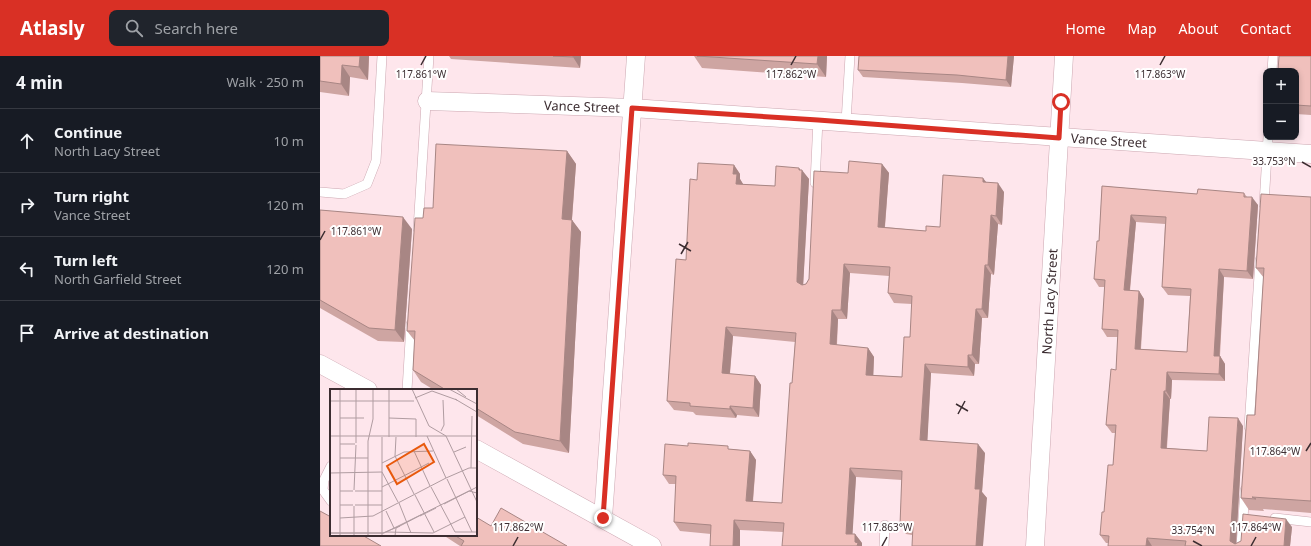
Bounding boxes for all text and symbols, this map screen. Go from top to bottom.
search box [109,10,389,46]
text: Atlasly [20,15,85,41]
icon: search [123,17,145,39]
text: Search here [155,18,238,38]
text: Home [1066,19,1105,38]
text: Map [1127,19,1157,38]
text: About [1179,19,1218,38]
text: Contact [1240,19,1291,38]
text: 117.861°W [396,67,447,81]
text: 117.862°W [766,67,817,81]
text: 117.863°W [1135,67,1186,81]
map controls [1263,68,1299,140]
button: + [1263,68,1299,104]
text: 4 min [16,71,63,94]
text: Walk · 250 m [226,73,304,91]
route start [1052,93,1070,111]
street label: Vance Street [544,96,621,117]
button: − [1263,104,1299,140]
text: Continue [54,122,122,142]
street label: Vance Street [1070,129,1148,152]
icon: ahead [16,130,38,152]
text: 10 m [274,132,304,150]
text: North Lacy Street [54,142,160,160]
text: 33.753°N [1252,154,1296,168]
text: Turn right [54,186,129,206]
icon: right [16,194,38,216]
text: 120 m [266,196,304,214]
text: Vance Street [54,206,130,224]
text: 117.861°W [331,224,382,238]
street label: North Lacy Street [1037,248,1062,355]
text: Turn left [54,250,118,270]
icon: left [16,258,38,280]
text: 120 m [266,260,304,278]
text: North Garfield Street [54,270,182,288]
icon: arrive [16,322,38,344]
text: Arrive at destination [54,323,209,343]
inset map [330,389,477,536]
text: 117.864°W [1250,444,1301,458]
route end [594,509,612,527]
text: 117.862°W [493,520,544,534]
text: 117.863°W [862,520,913,534]
text: 117.864°W [1231,520,1282,534]
text: 33.754°N [1171,523,1215,537]

